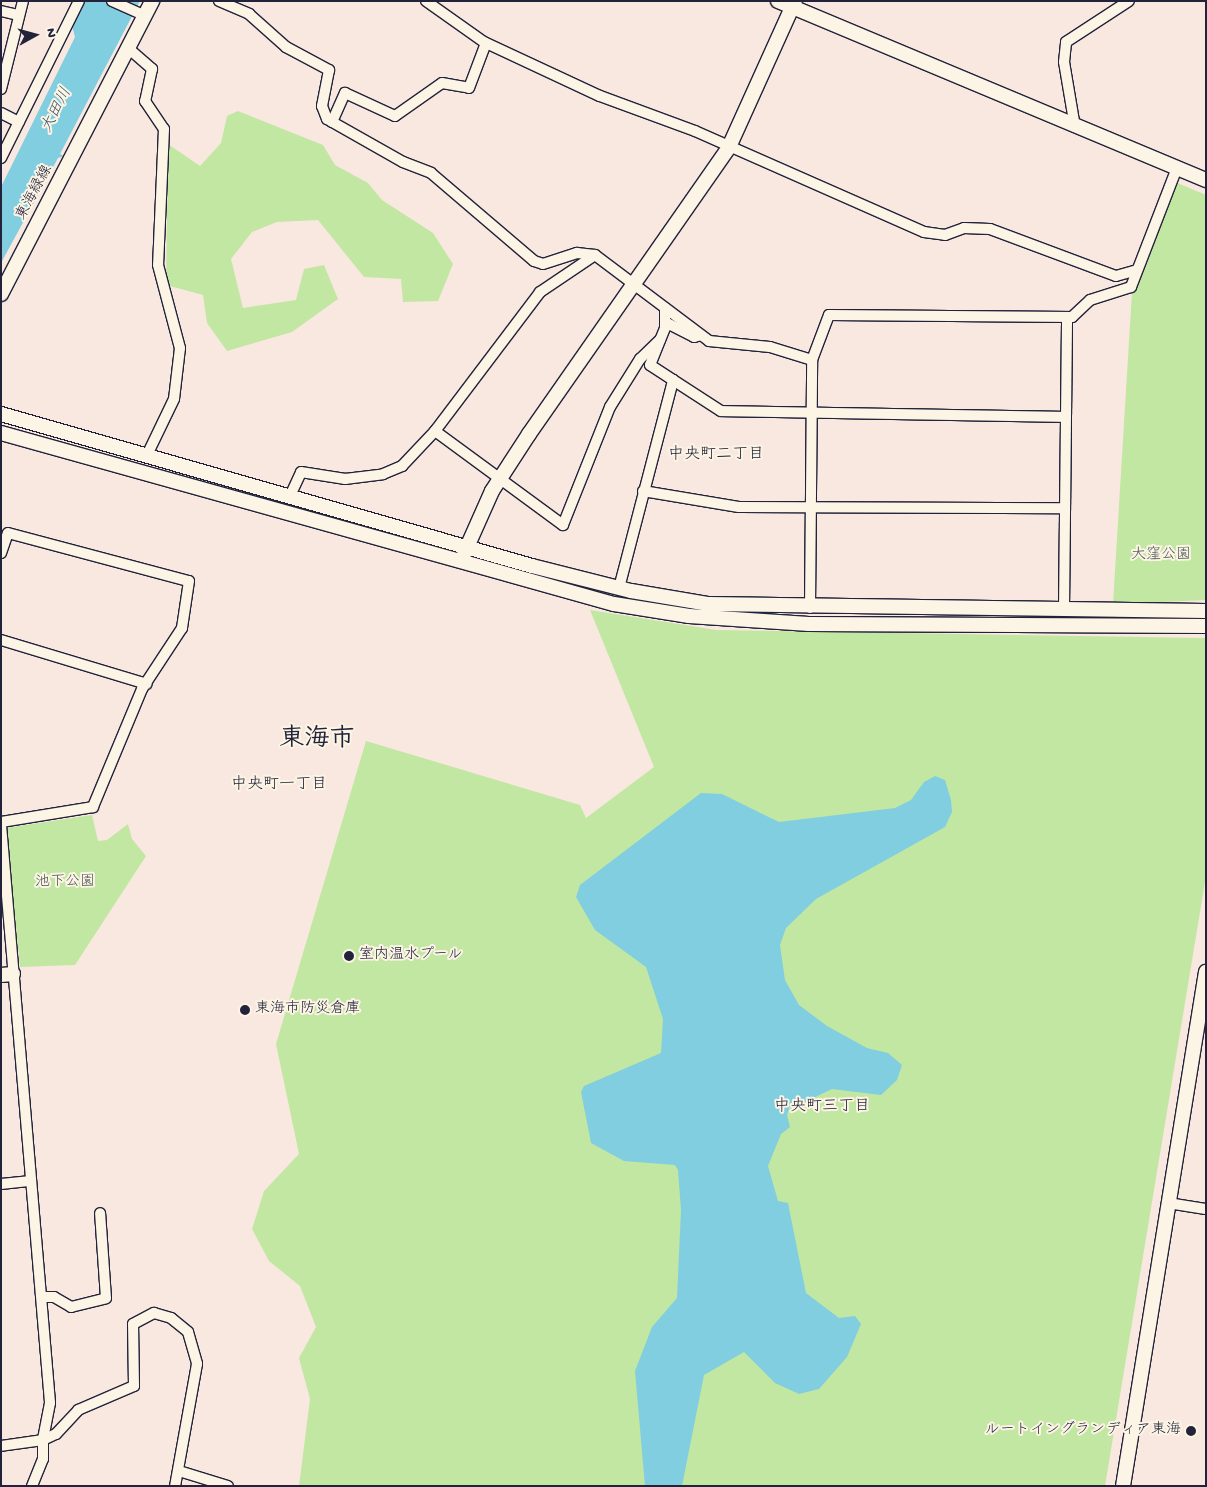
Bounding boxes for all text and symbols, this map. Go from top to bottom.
north arrow [10,10,60,60]
text: N [41,28,59,39]
water label: 大田川 [39,85,77,137]
street label: 東海緑線 [13,162,57,224]
district label: 中央町二丁目 [668,446,764,466]
park label: 大窪公園 [1131,547,1191,565]
district label: 東海市 [280,726,354,756]
district label: 中央町一丁目 [231,776,327,796]
park label: 池下公園 [35,874,95,892]
place label: 室内温水プール [359,947,463,965]
marker: 室内温水プール [343,950,355,962]
place label: 東海市防災倉庫 [255,1001,360,1019]
marker: 東海市防災倉庫 [239,1004,251,1016]
district label: 中央町三丁目 [774,1098,870,1118]
place label: ルートイングランディア東海 [985,1422,1181,1440]
marker: ルートイングランディア東海 [1185,1425,1197,1437]

